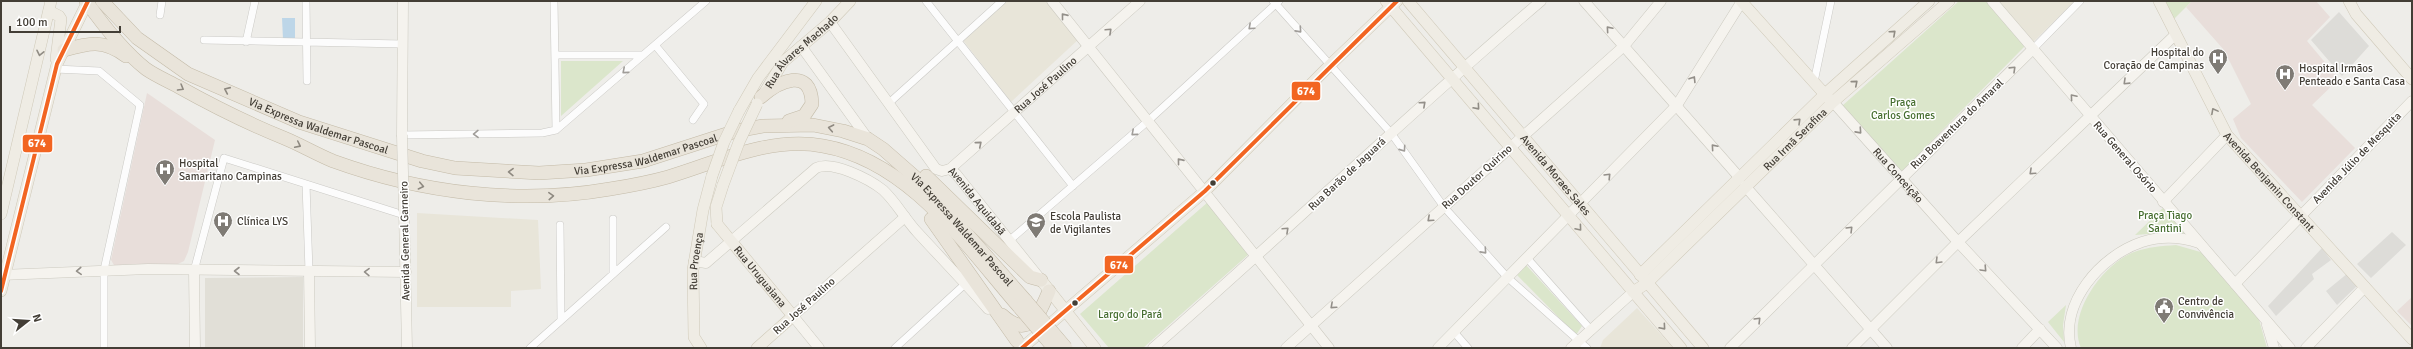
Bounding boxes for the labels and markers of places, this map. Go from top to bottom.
place label: Hospital do Coração de Campinas [2103,46,2204,72]
hospital icon: Hospital do Coração de Campinas [2207,47,2229,75]
place label: Hospital Irmãos Penteado e Santa Casa [2299,62,2406,88]
hospital icon: Hospital Irmãos Penteado e Santa Casa [2274,63,2296,91]
place label: Hospital Samaritano Campinas [179,157,282,183]
hospital icon: Hospital Samaritano Campinas [154,158,176,186]
unlabelled marker [1208,178,1218,188]
hospital icon: Clínica LYS [212,210,234,238]
place label: Escola Paulista de Vigilantes [1050,210,1122,236]
school or university icon: Escola Paulista de Vigilantes [1025,211,1047,239]
place label: Clínica LYS [237,215,288,228]
place label: Centro de Convivência [2178,295,2235,321]
public building icon: Centro de Convivência [2153,296,2175,324]
unlabelled marker [1070,298,1080,308]

